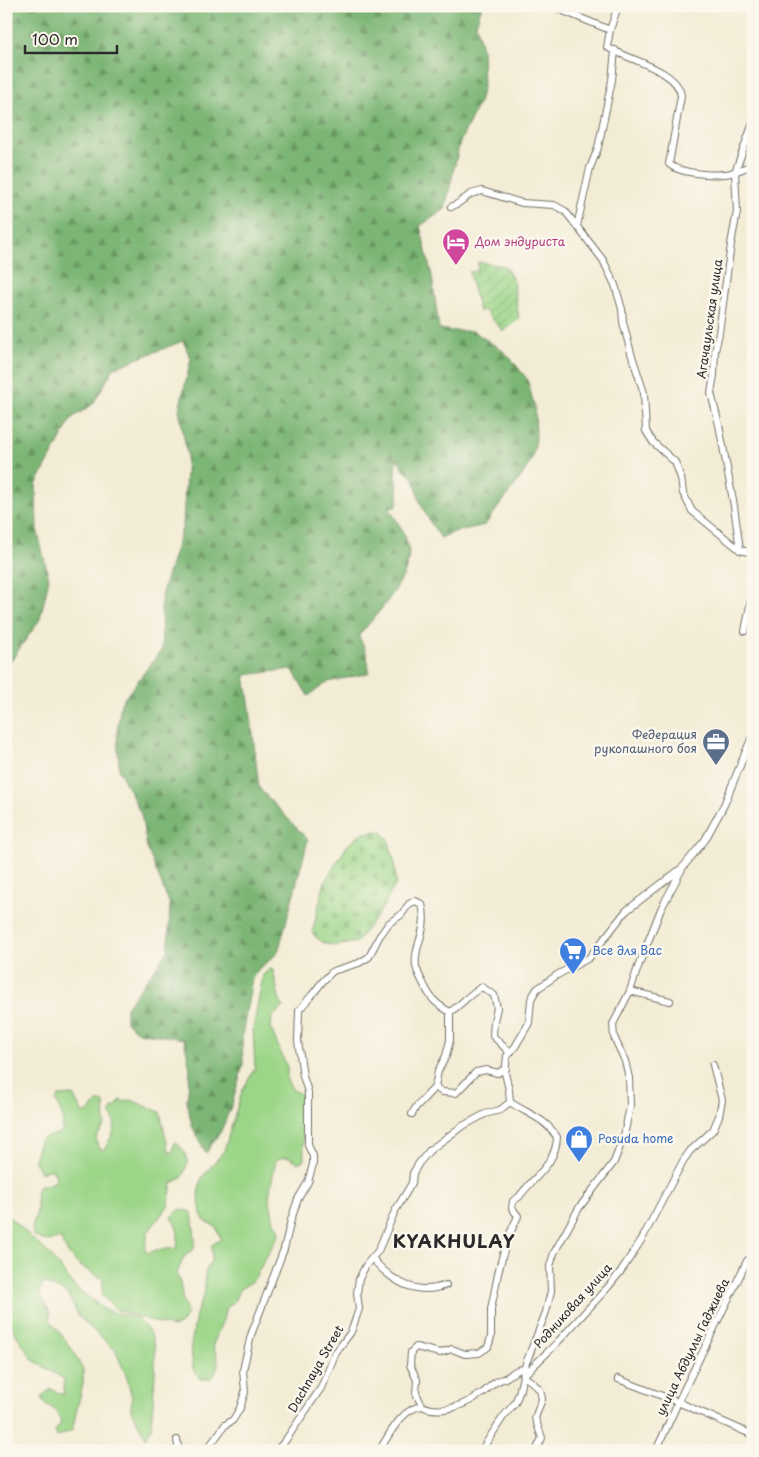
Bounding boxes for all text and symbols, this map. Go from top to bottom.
scale bar [25,22,118,54]
text: 100 m [32,27,78,50]
hotel icon: Дом эндуриста [441,227,471,266]
place label: Дом эндуриста [474,232,566,250]
street label: Агачаульская улица [692,257,726,380]
place label: Федерация рукопашного боя [594,725,697,757]
office icon: Федерация рукопашного боя [701,727,731,766]
supermarket icon: Все для Вас [558,936,588,975]
place label: Все для Вас [592,941,662,959]
shop icon: Posuda home [564,1124,594,1163]
place label: Posuda home [598,1129,673,1147]
district label: KYAKHULAY [393,1227,515,1254]
street label: Родниковая улица [529,1258,616,1352]
street label: улица Абдуллы Гаджиева [651,1274,733,1418]
street label: Dachnaya Street [283,1321,348,1415]

